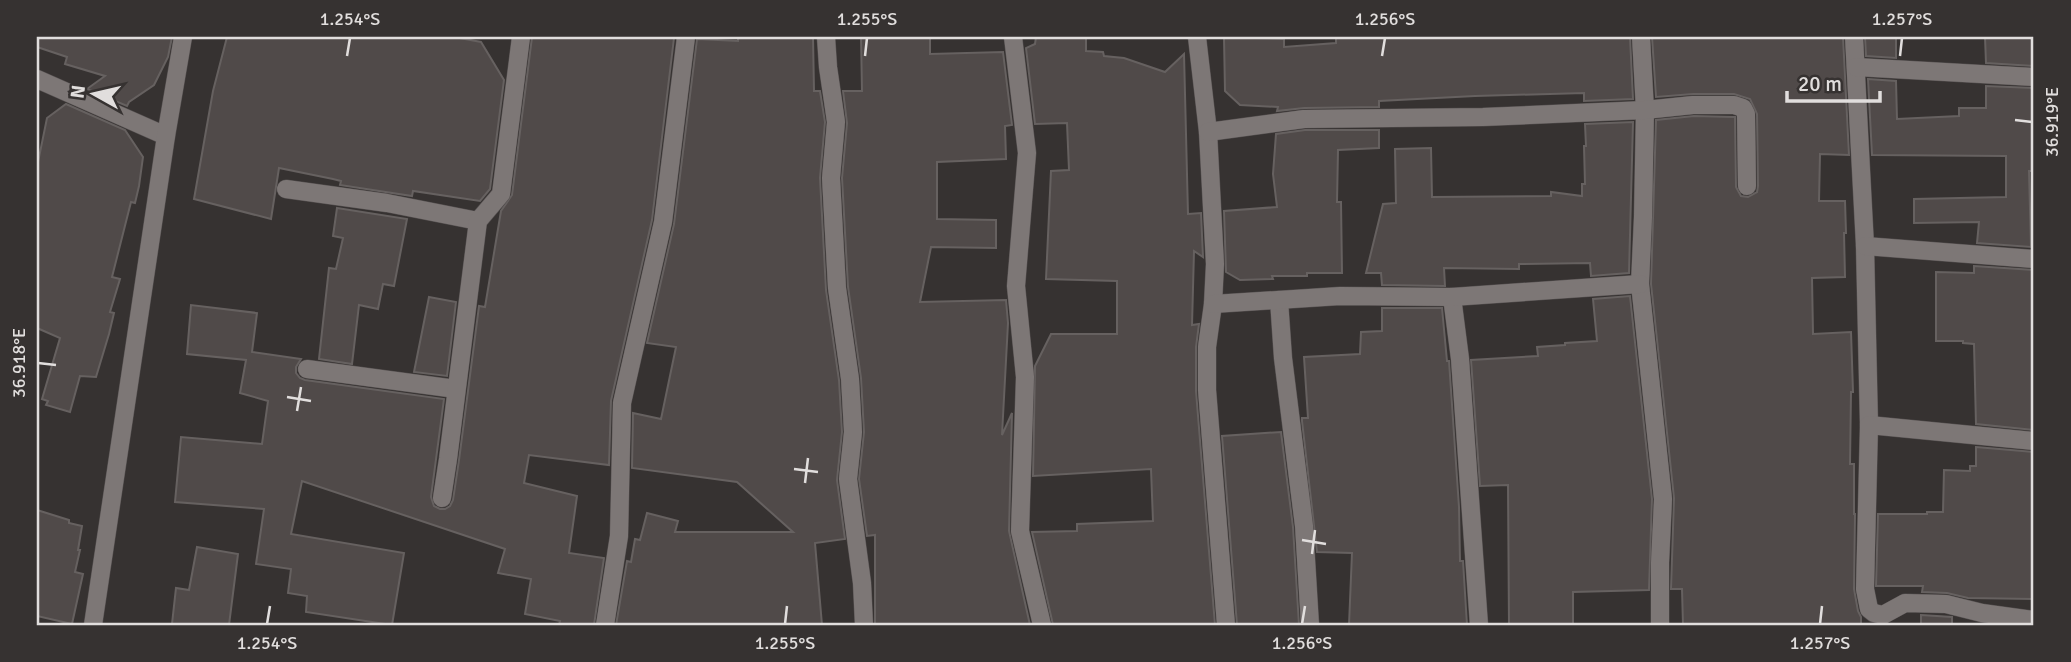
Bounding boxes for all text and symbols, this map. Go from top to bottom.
text: 1.254°S [320,8,380,30]
text: 1.255°S [837,8,897,30]
text: 1.256°S [1355,8,1415,30]
text: 1.257°S [1872,8,1932,30]
north arrow [60,60,130,130]
scale bar [1787,60,1880,104]
text: 20 m [1798,71,1842,97]
text: N [65,84,91,100]
text: 36.919°E [2041,87,2063,157]
text: 36.918°E [8,328,30,398]
text: 1.254°S [237,632,297,654]
text: 1.255°S [755,632,815,654]
text: 1.256°S [1272,632,1332,654]
text: 1.257°S [1790,632,1850,654]

